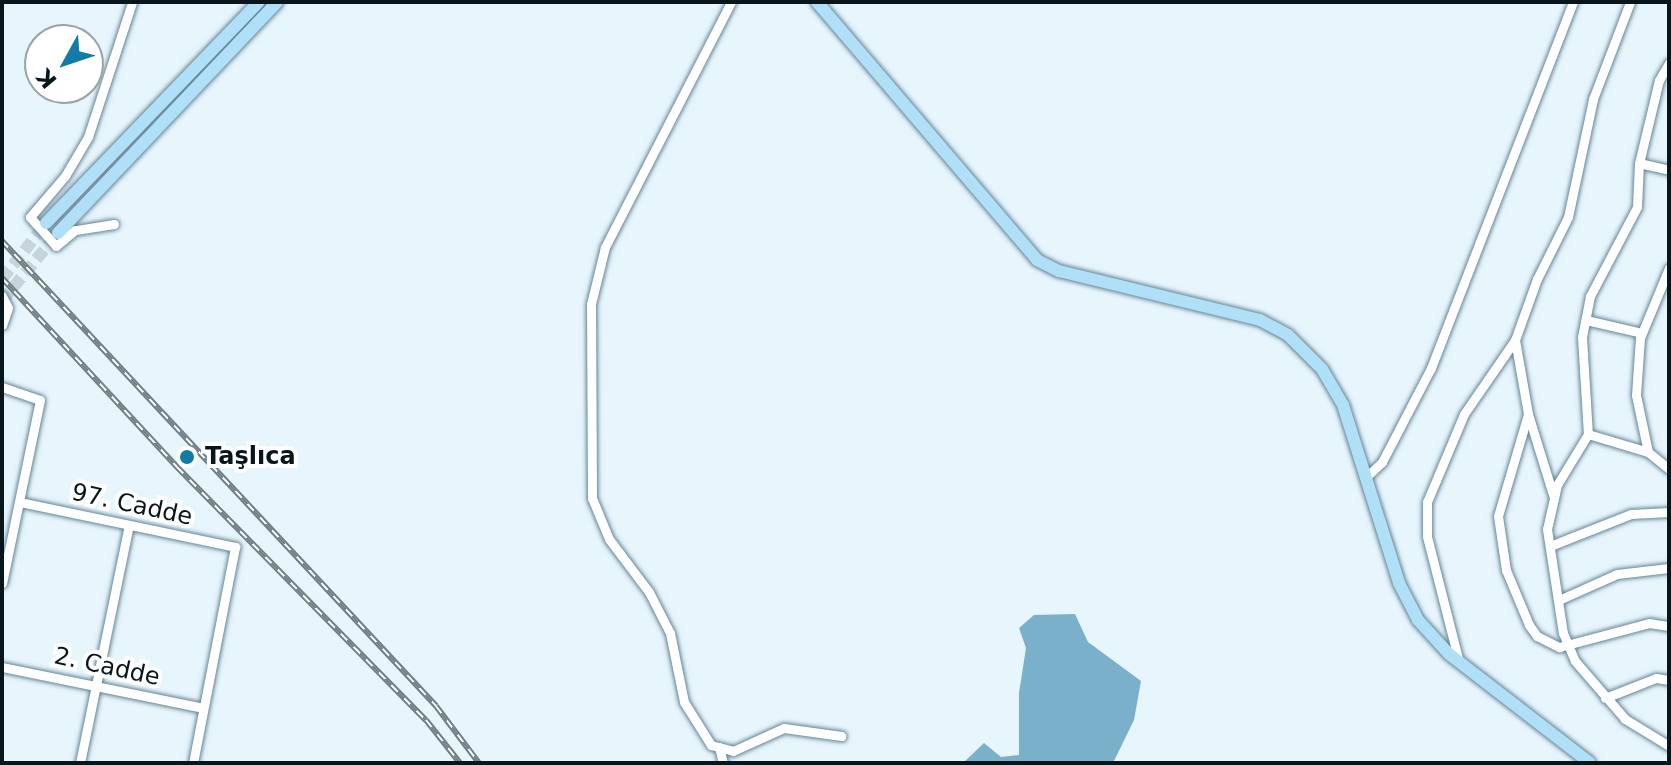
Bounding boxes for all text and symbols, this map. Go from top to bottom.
north arrow [24,24,104,104]
text: K [32,64,62,93]
place label: Taşlıca [205,443,296,471]
marker: Taşlıca [176,446,198,468]
street label: 97. Cadde [69,478,195,532]
street label: 2. Cadde [52,642,162,692]

